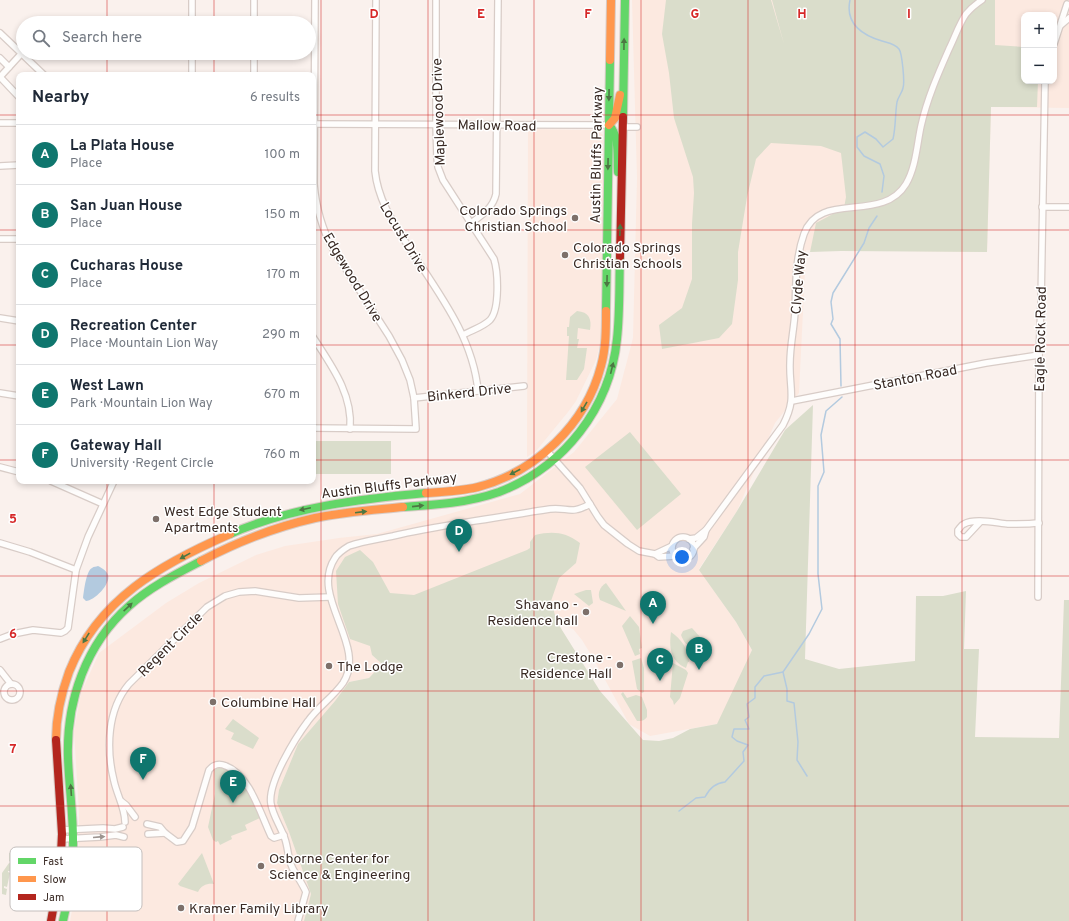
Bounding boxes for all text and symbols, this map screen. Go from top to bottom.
text: D [369,7,379,23]
text: E [477,7,485,23]
text: F [584,7,592,23]
text: G [691,7,700,23]
text: H [797,7,807,23]
text: I [907,7,911,23]
map controls [1021,12,1057,84]
button: + [1021,12,1057,48]
search box [16,16,316,60]
icon: search [30,27,52,49]
text: Search here [62,29,142,48]
one-way arrow [621,37,627,50]
button: − [1021,48,1057,84]
street label: Maplewood Drive [429,58,450,166]
street label: Austin Bluffs Parkway [588,86,607,224]
text: Nearby [32,87,89,109]
one-way arrow [606,89,612,102]
text: 6 results [250,90,300,106]
street label: Mallow Road [457,117,537,136]
text: La Plata House [70,137,174,156]
text: A [40,147,50,163]
text: 100 m [264,147,300,163]
text: Place [70,156,102,172]
one-way arrow [605,158,611,171]
text: San Juan House [70,197,182,216]
street label: Locust Drive [375,200,430,276]
place label: Colorado Springs Christian School [459,203,567,236]
text: B [41,207,49,223]
text: 150 m [265,207,300,223]
marker: Colorado Springs Christian School [570,213,580,223]
text: Place [70,216,102,232]
one-way arrow [617,223,623,236]
street label: Edgewood Drive [318,230,385,326]
place label: Colorado Springs Christian Schools [573,240,682,273]
street label: Clyde Way [788,249,811,315]
marker: Colorado Springs Christian Schools [560,250,570,260]
text: Cucharas House [70,257,183,276]
text: C [41,267,49,283]
text: 170 m [266,267,300,283]
one-way arrow [604,275,610,288]
text: Place [70,276,102,292]
street label: Eagle Rock Road [1032,286,1051,392]
text: Recreation Center [70,317,197,336]
text: D [40,327,50,343]
text: 290 m [262,327,300,343]
text: Place · Mountain Lion Way [70,336,218,352]
one-way arrow [609,362,615,374]
street label: Stanton Road [872,362,959,395]
text: West Lawn [70,377,144,396]
street label: Binkerd Drive [426,381,512,406]
text: E [41,387,49,403]
text: 670 m [264,387,300,403]
text: Park · Mountain Lion Way [70,396,213,412]
one-way arrow [580,401,587,413]
text: Gateway Hall [70,437,162,456]
text: F [41,447,49,463]
text: 760 m [264,447,300,463]
text: University · Regent Circle [70,456,214,472]
one-way arrow [509,469,521,476]
street label: Austin Bluffs Parkway [320,470,458,503]
one-way arrow [412,503,424,509]
place label: West Edge Student Apartments [164,504,282,537]
one-way arrow [299,506,312,512]
one-way arrow [355,509,367,515]
text: 5 [9,512,17,528]
marker: West Edge Student Apartments [151,514,161,524]
pin: D [446,519,472,552]
your location [672,547,692,567]
one-way arrow [179,552,191,559]
pin: A [640,591,666,624]
place label: Shavano - Residence hall [487,597,578,630]
one-way arrow [122,603,133,612]
marker: Shavano - Residence hall [581,607,591,617]
street label: Regent Circle [135,609,207,681]
text: 6 [9,627,17,643]
one-way arrow [83,632,90,644]
pin: B [686,637,712,670]
pin: C [647,648,673,681]
place label: Crestone - Residence Hall [520,650,612,683]
place label: The Lodge [337,659,403,676]
marker: Crestone - Residence Hall [615,660,625,670]
marker: The Lodge [324,661,334,671]
place label: Columbine Hall [221,695,316,712]
marker: Columbine Hall [208,697,218,707]
text: 7 [10,742,17,758]
pin: F [130,747,156,780]
pin: E [220,770,246,803]
one-way arrow [68,784,75,796]
one-way arrow [93,833,105,840]
legend [10,847,142,911]
place label: Osborne Center for Science & Engineering [269,851,410,884]
text: Fast [43,855,63,869]
marker: Osborne Center for Science & Engineering [256,861,266,871]
text: Slow [43,873,66,887]
text: Jam [43,891,64,905]
place label: Kramer Family Library [189,901,328,918]
marker: Kramer Family Library [176,903,186,913]

